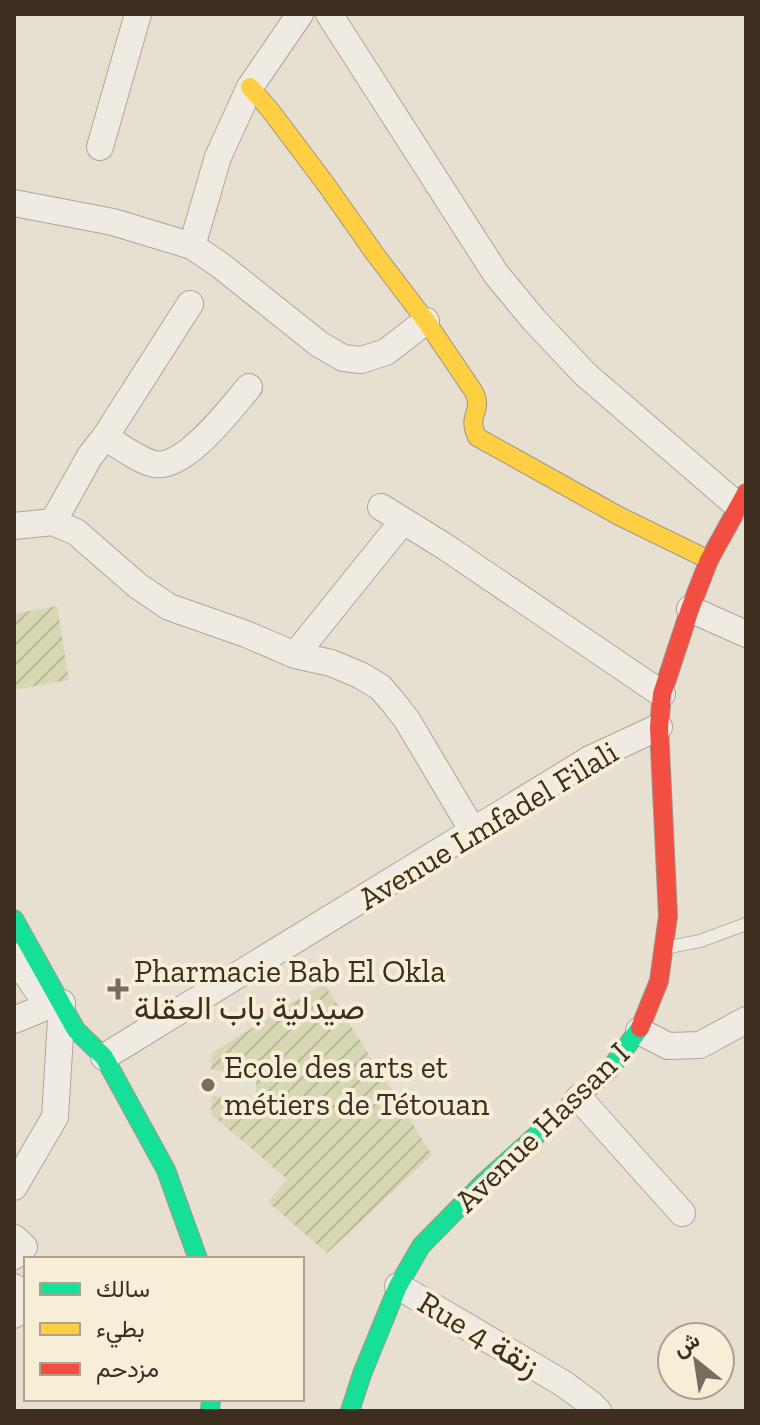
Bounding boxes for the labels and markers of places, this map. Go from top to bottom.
place label: Pharmacie Bab El Okla صيدلية باب العقلة [134,952,446,1027]
marker: Pharmacie Bab El Okla صيدلية باب العقلة [109,980,127,998]
place label: Ecole des arts et métiers de Tétouan [224,1048,490,1123]
marker: Ecole des arts et métiers de Tétouan [199,1076,217,1094]

